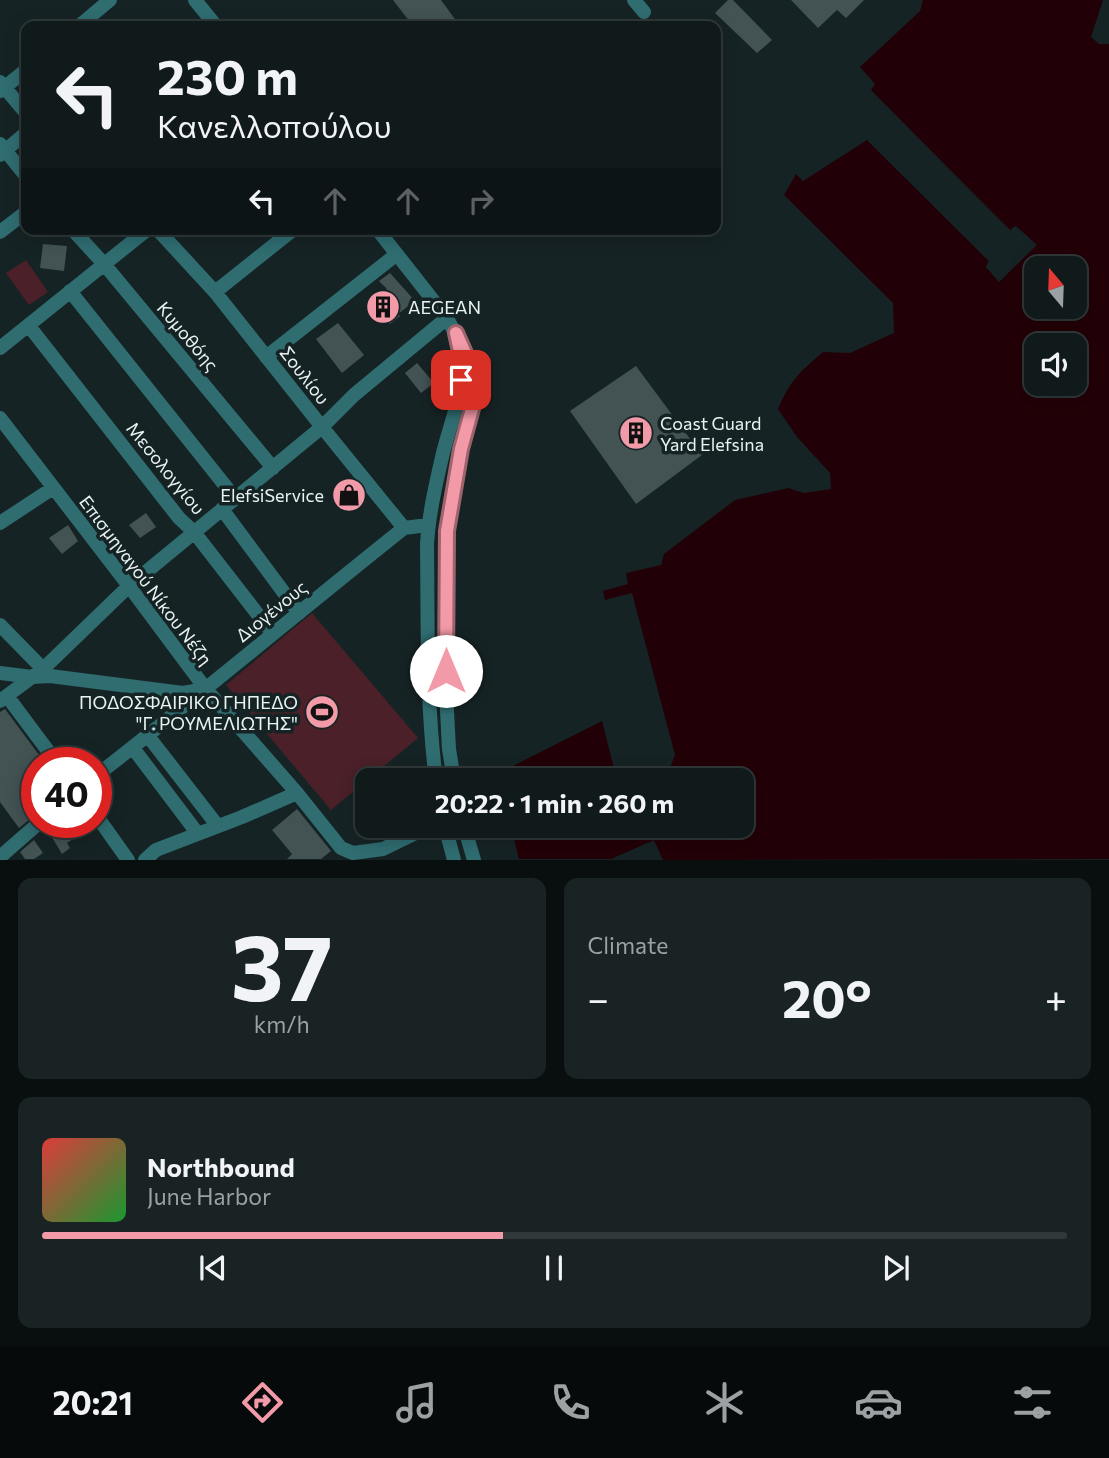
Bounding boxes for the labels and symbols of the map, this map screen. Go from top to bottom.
north arrow [1024,256,1087,318]
building icon: AEGEAN [364,288,402,326]
place label: AEGEAN [408,296,481,318]
street label: Κυμοθόης [153,297,223,375]
street label: Σουλίου [275,342,335,408]
pin [431,350,491,410]
place label: Coast Guard Yard Elefsina [660,412,764,455]
building icon: Coast Guard Yard Elefsina [617,414,655,452]
street label: Μεσολογγίου [122,418,210,518]
shop icon: ElefsiService [330,476,368,514]
place label: ElefsiService [220,484,324,506]
street label: Επισμηναγού Νίκου Νέζη [75,491,217,669]
street label: Διογένους [231,576,311,646]
position arrow [409,634,483,708]
place label: ΠΟΔΟΣΦΑΙΡΙΚΟ ΓΗΠΕΔΟ "Γ. ΡΟΥΜΕΛΙΩΤΗΣ" [79,691,298,734]
sports icon: ΠΟΔΟΣΦΑΙΡΙΚΟ ΓΗΠΕΔΟ "Γ. ΡΟΥΜΕΛΙΩΤΗΣ" [303,693,341,731]
speed limit sign: 40 [21,747,112,838]

